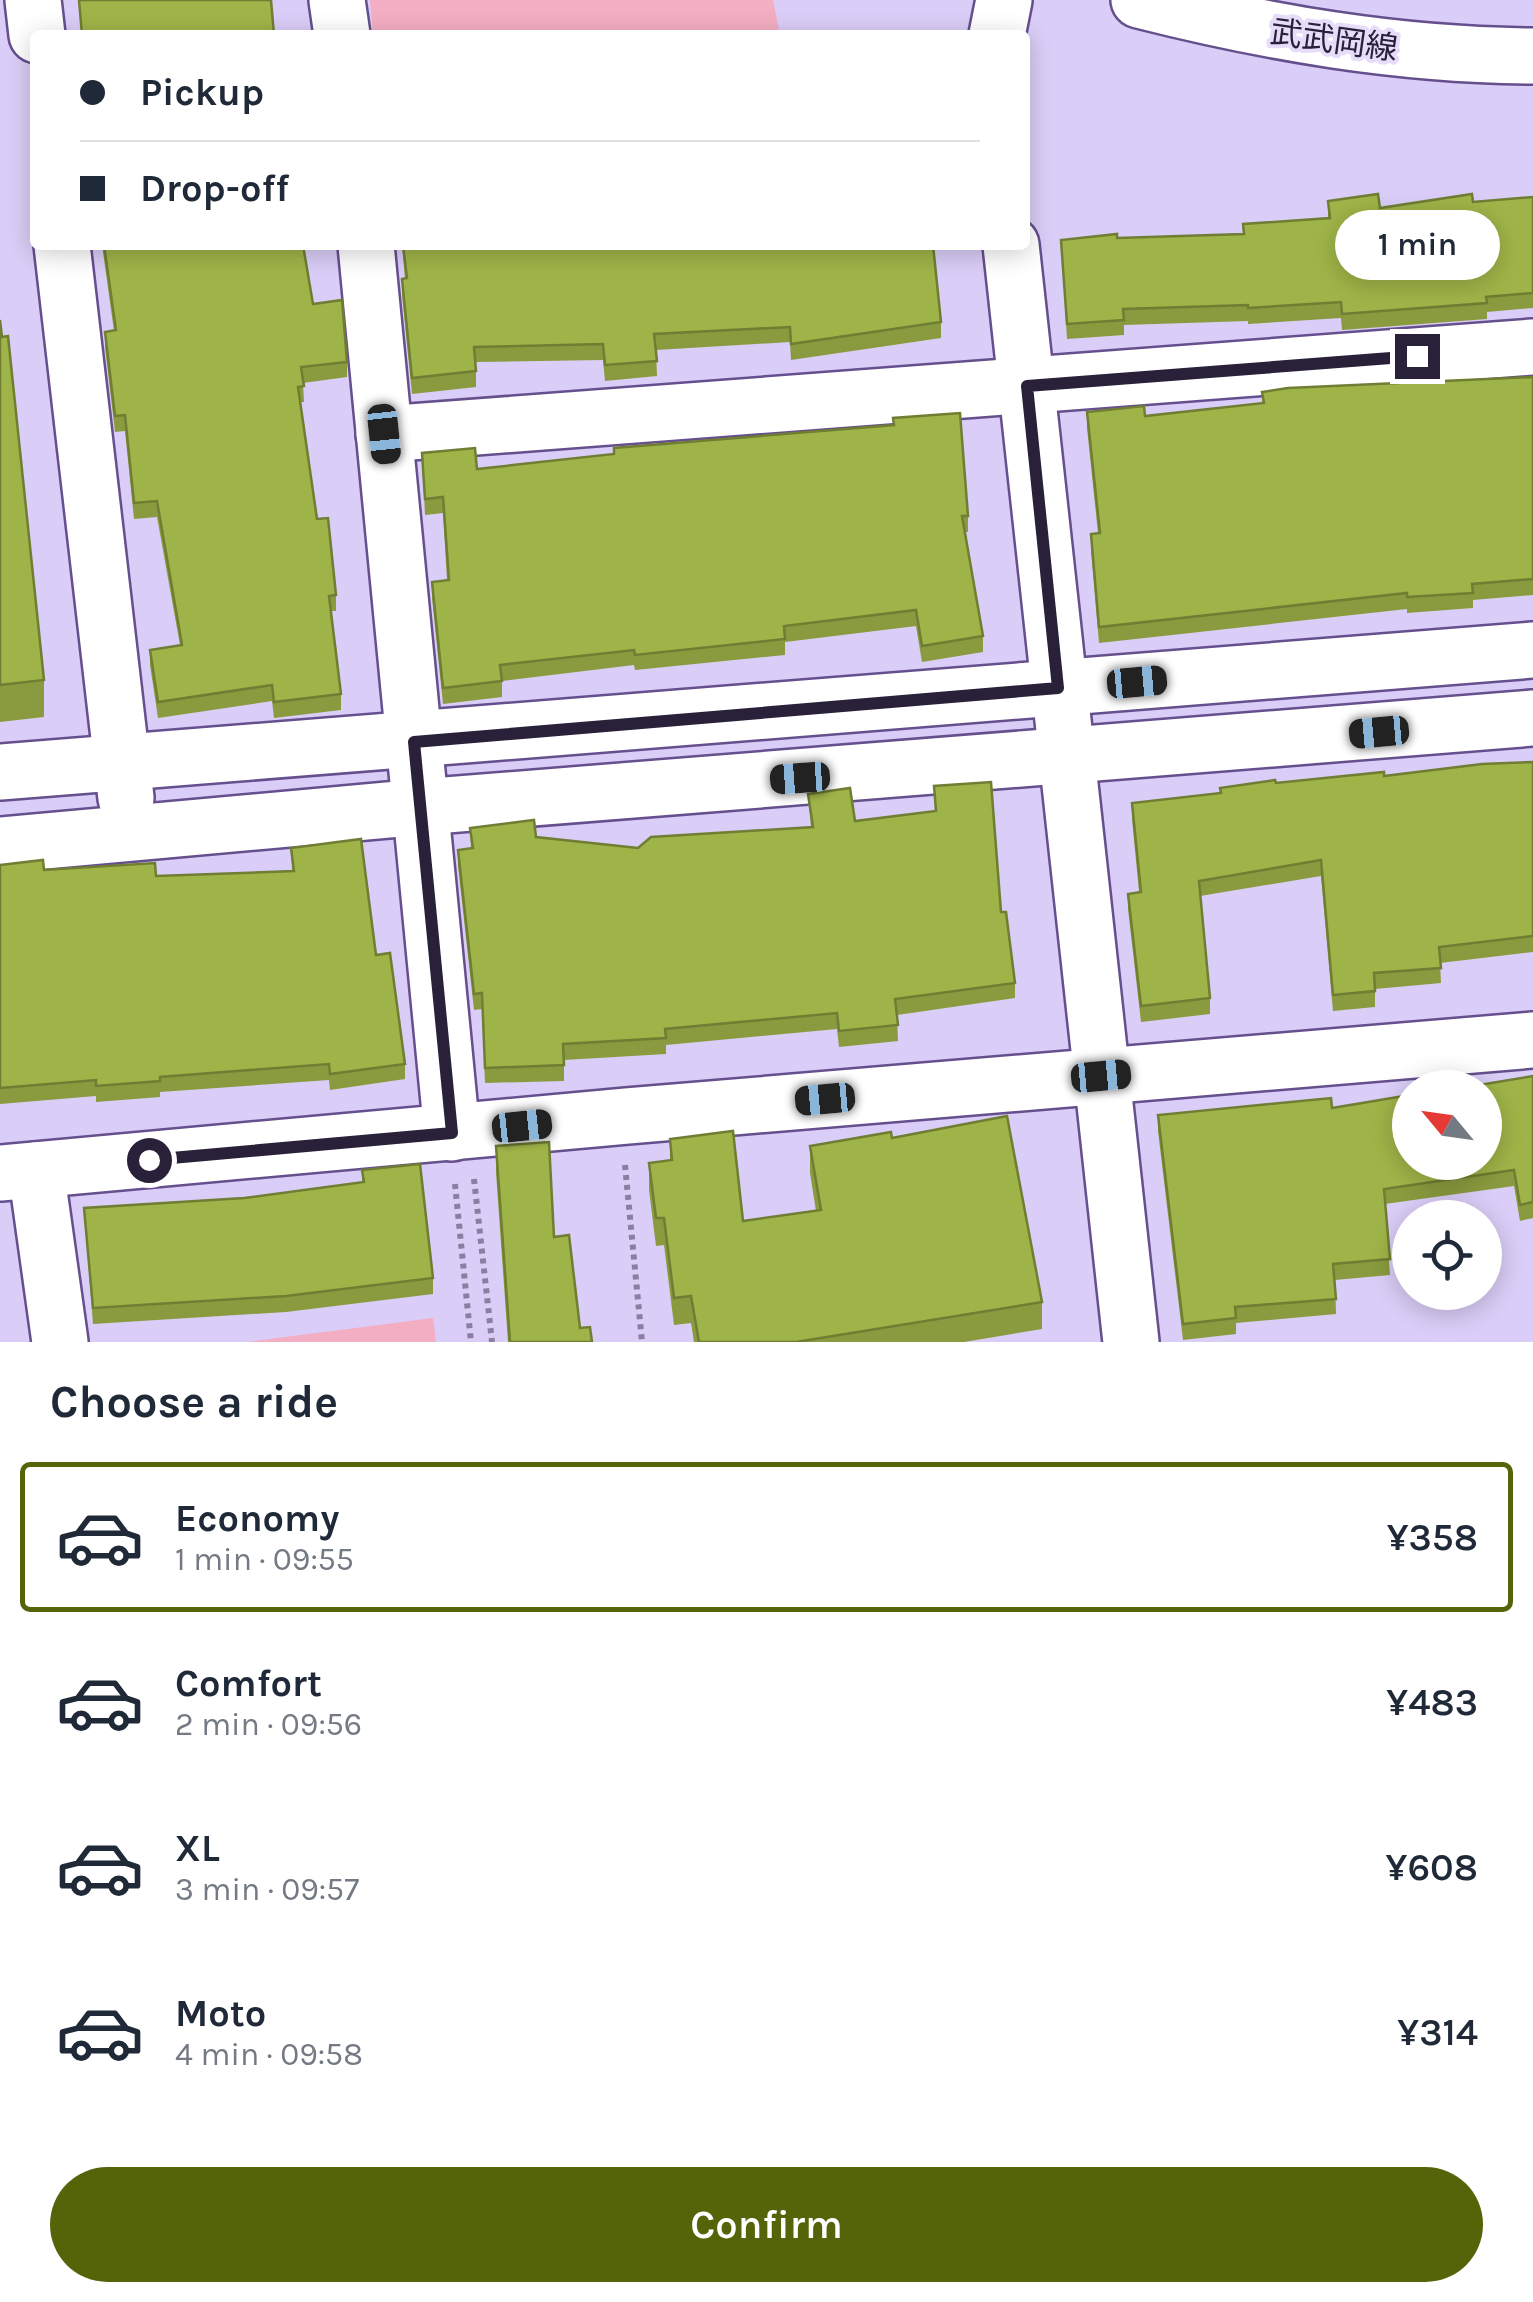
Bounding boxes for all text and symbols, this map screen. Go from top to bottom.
street label: 武武岡線 [1268,13,1400,68]
text: Pickup [140,70,264,115]
text: Drop-off [140,166,289,211]
callout: 1 min [1334,211,1500,281]
text: 1 min [1378,226,1457,263]
route end [1395,334,1440,379]
car [366,403,402,465]
car [1106,664,1168,700]
car [1348,714,1410,750]
car [769,761,831,795]
car [1070,1058,1132,1094]
north arrow [1392,1070,1502,1180]
map controls [1392,1070,1502,1310]
car [794,1081,856,1117]
car [491,1108,553,1144]
route start [127,1138,172,1183]
button: locate [1392,1200,1502,1310]
text: Choose a ride [50,1376,338,1428]
icon: car [55,1492,145,1582]
text: Economy [175,1496,339,1541]
text: ¥358 [1387,1515,1478,1560]
text: 1 min · 09:55 [175,1541,354,1578]
icon: car [55,1657,145,1747]
text: Comfort [175,1661,322,1706]
text: ¥483 [1386,1680,1478,1725]
text: 2 min · 09:56 [175,1706,362,1743]
icon: car [55,1822,145,1912]
text: XL [175,1826,220,1871]
text: ¥608 [1386,1845,1478,1890]
text: 3 min · 09:57 [175,1871,359,1908]
icon: car [55,1987,145,2077]
text: Moto [175,1991,266,2036]
text: ¥314 [1397,2010,1478,2055]
text: 4 min · 09:58 [175,2036,363,2073]
button: Confirm [50,2167,1483,2282]

